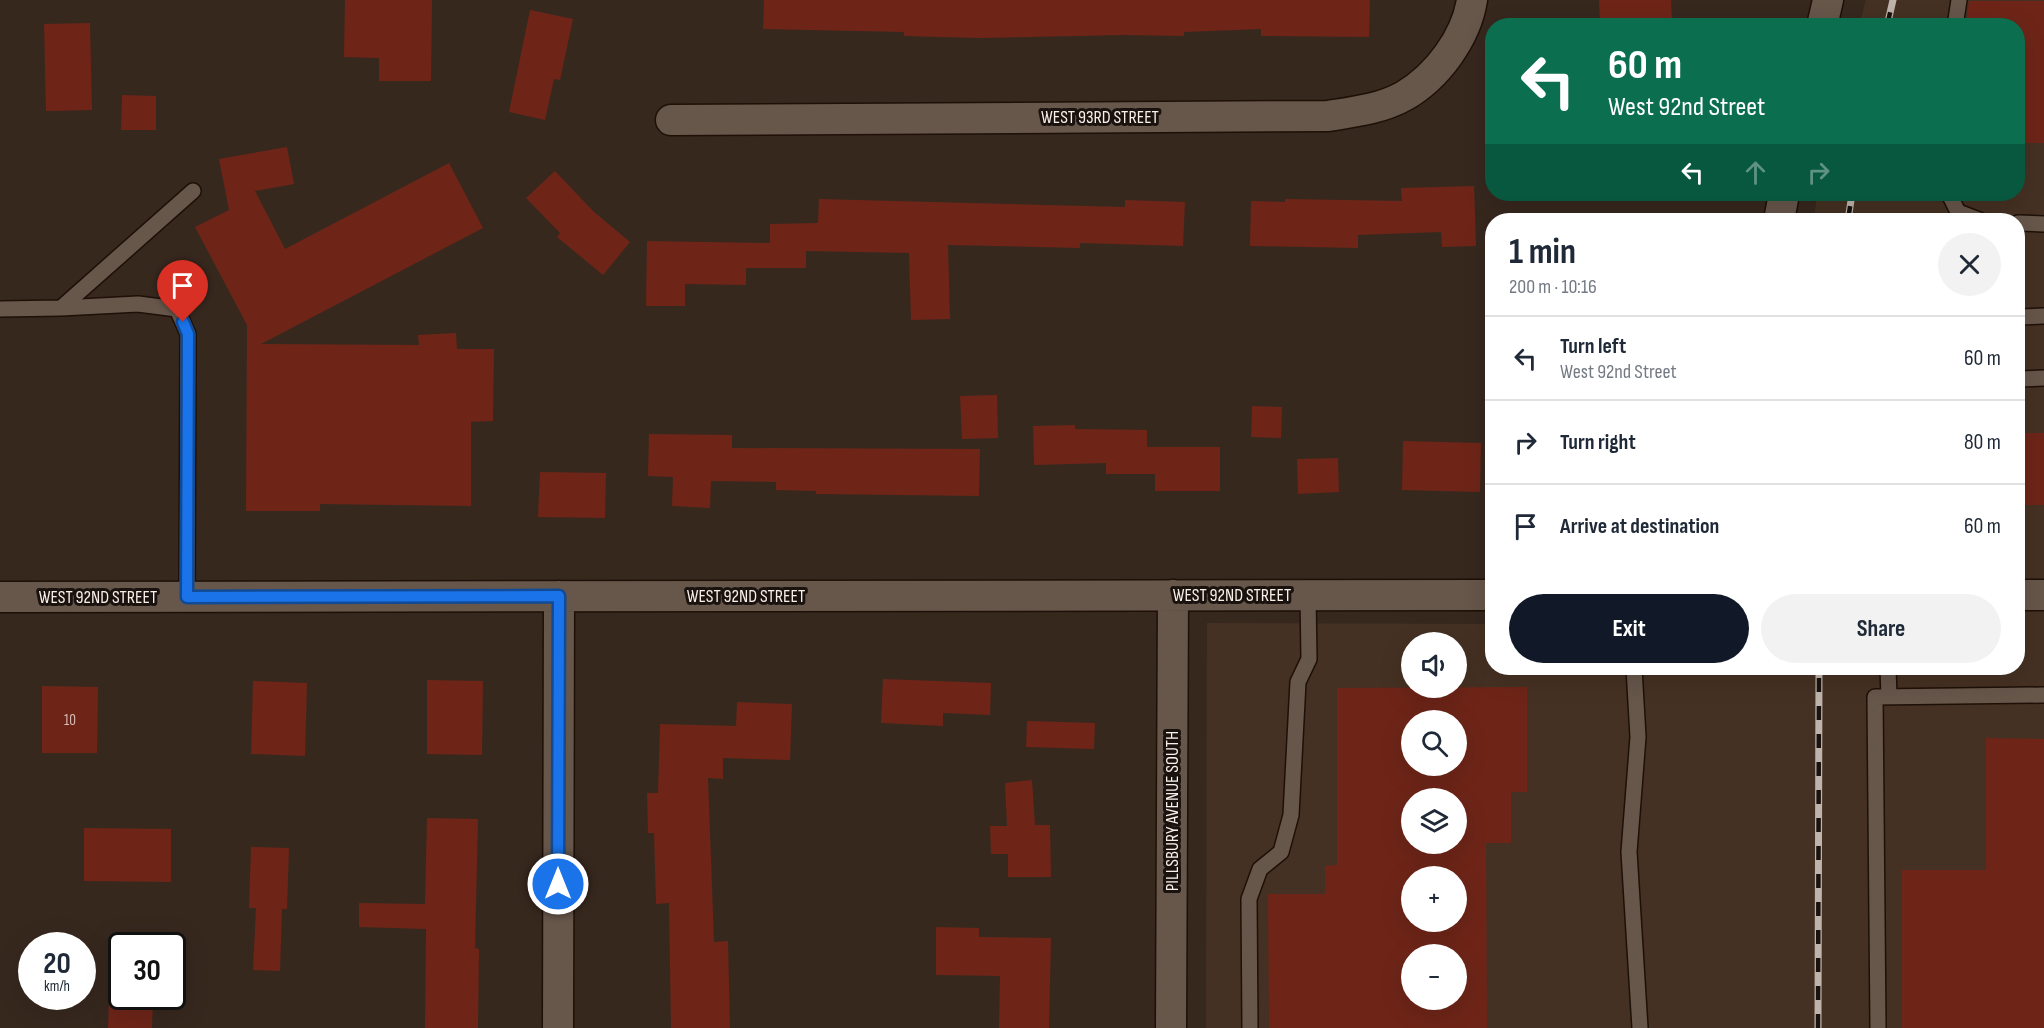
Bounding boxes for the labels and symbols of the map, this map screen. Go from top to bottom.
street label: WEST 93RD STREET [1041,107,1159,128]
pin [157,260,208,322]
street label: WEST 92ND STREET [1173,585,1291,606]
street label: WEST 92ND STREET [687,586,805,607]
street label: WEST 92ND STREET [39,587,157,608]
house number: 10 [64,711,76,730]
street label: PILLSBURY AVENUE SOUTH [1162,731,1183,891]
position arrow [526,852,590,916]
speed limit sign: 30 [108,932,186,1010]

